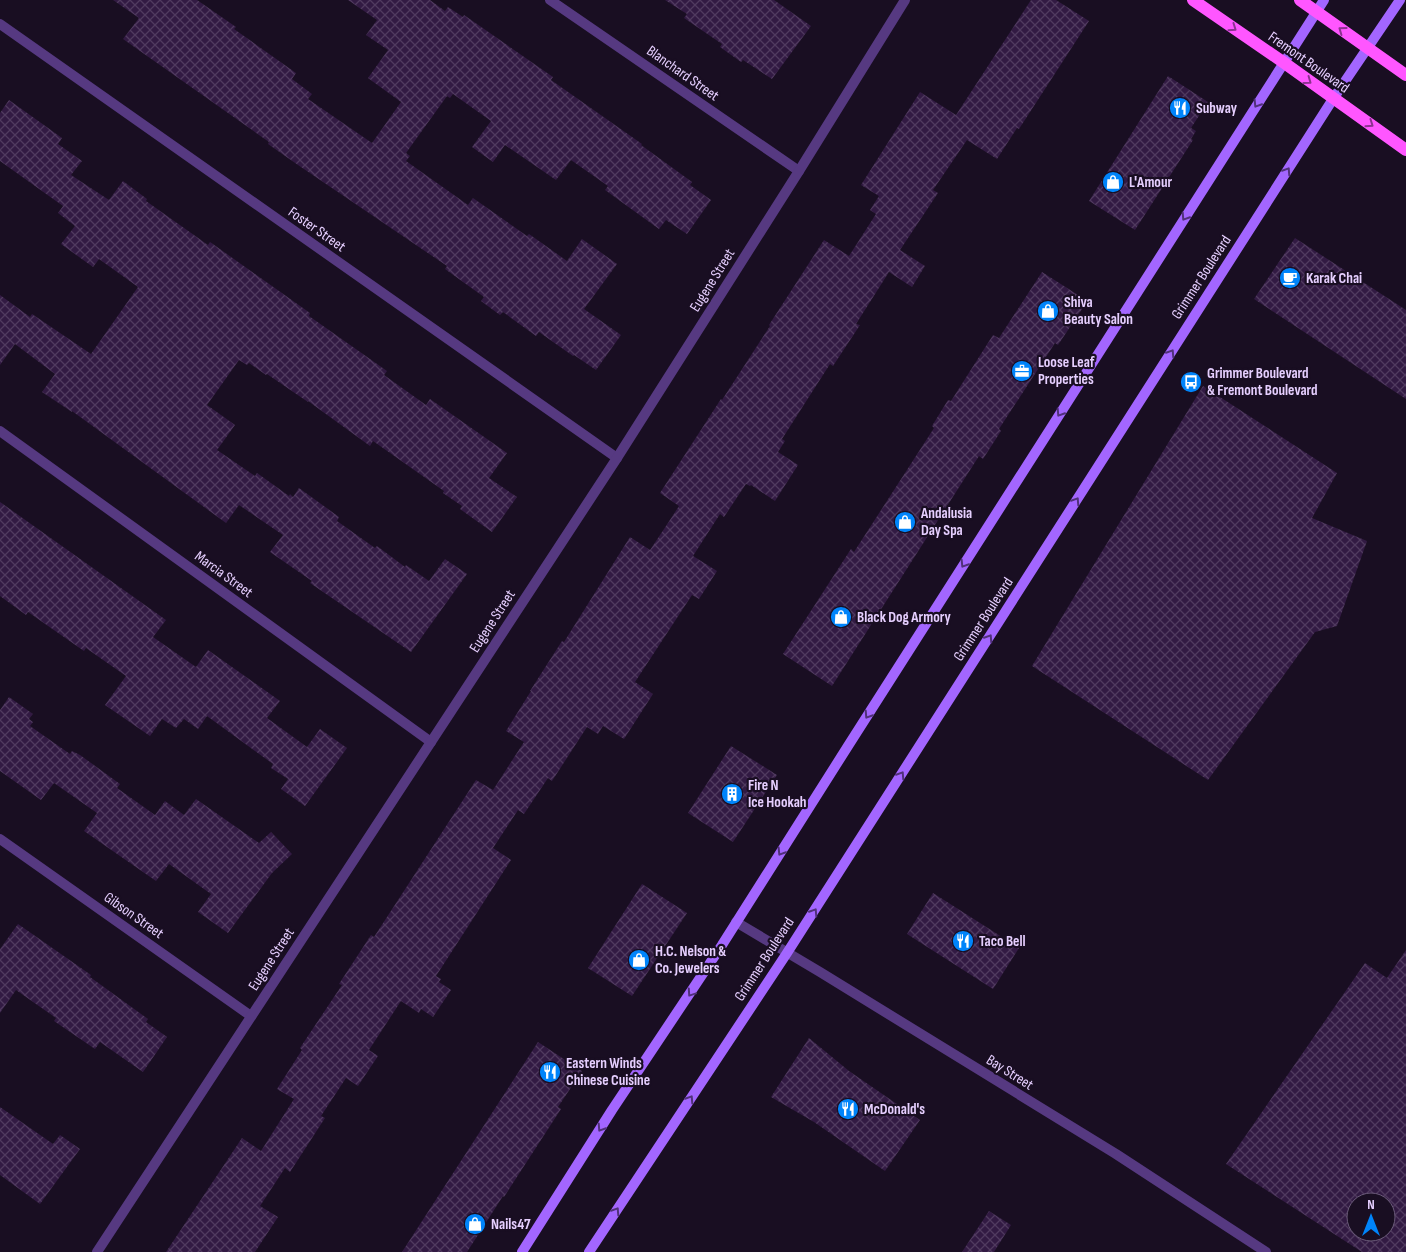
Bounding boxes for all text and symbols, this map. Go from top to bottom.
one-way arrow [1227,22,1237,31]
street label: Fremont Boulevard [1264,27,1353,97]
one-way arrow [1338,27,1348,36]
street label: Blanchard Street [643,41,723,106]
one-way arrow [1302,75,1312,84]
restaurant icon: Subway [1168,96,1192,120]
one-way arrow [1254,98,1264,107]
place label: Subway [1196,99,1238,118]
one-way arrow [1364,118,1374,127]
one-way arrow [1281,168,1290,177]
shop icon: L'Amour [1101,170,1125,194]
place label: L'Amour [1129,173,1172,192]
street label: Foster Street [284,203,350,256]
one-way arrow [1182,211,1192,220]
street label: Grimmer Boulevard [1167,232,1236,323]
street label: Eugene Street [686,245,739,315]
cafe icon: Karak Chai [1278,266,1302,290]
place label: Karak Chai [1306,269,1362,288]
place label: Shiva Beauty Salon [1064,293,1133,329]
shop icon: Shiva Beauty Salon [1036,299,1060,323]
one-way arrow [1165,349,1174,358]
place label: Loose Leaf Properties [1038,353,1095,389]
office icon: Loose Leaf Properties [1010,359,1034,383]
place label: Grimmer Boulevard & Fremont Boulevard [1207,364,1318,400]
bus stop icon: Grimmer Boulevard & Fremont Boulevard [1179,370,1203,394]
one-way arrow [1057,407,1067,416]
one-way arrow [1070,497,1079,506]
place label: Andalusia Day Spa [920,504,972,540]
shop icon: Andalusia Day Spa [893,510,917,534]
street label: Marcia Street [191,547,257,602]
one-way arrow [960,559,970,568]
street label: Grimmer Boulevard [949,574,1018,665]
street label: Eugene Street [465,586,520,656]
shop icon: Black Dog Armory [829,605,853,629]
place label: Black Dog Armory [857,608,951,627]
one-way arrow [982,634,992,643]
one-way arrow [865,709,874,718]
one-way arrow [895,771,904,780]
place label: Fire N Ice Hookah [748,776,807,812]
building icon: Fire N Ice Hookah [720,782,744,806]
one-way arrow [778,846,787,855]
street label: Gibson Street [100,888,168,943]
one-way arrow [807,908,817,917]
street label: Grimmer Boulevard [730,914,799,1005]
street label: Eugene Street [244,924,299,994]
restaurant icon: Taco Bell [951,929,975,953]
place label: Taco Bell [979,932,1026,951]
place label: H.C. Nelson & Co. Jewelers [655,942,726,978]
shop icon: H.C. Nelson & Co. Jewelers [627,948,651,972]
one-way arrow [688,987,697,996]
street label: Bay Street [983,1051,1037,1095]
place label: Eastern Winds Chinese Cuisine [566,1054,650,1090]
restaurant icon: Eastern Winds Chinese Cuisine [538,1060,562,1084]
one-way arrow [684,1096,693,1105]
restaurant icon: McDonald's [836,1097,860,1121]
place label: McDonald's [864,1100,925,1119]
one-way arrow [598,1122,607,1131]
north arrow [1346,1192,1396,1242]
text: N [1367,1196,1375,1213]
one-way arrow [610,1208,620,1217]
shop icon: Nails47 [463,1212,487,1236]
place label: Nails47 [491,1215,531,1234]

